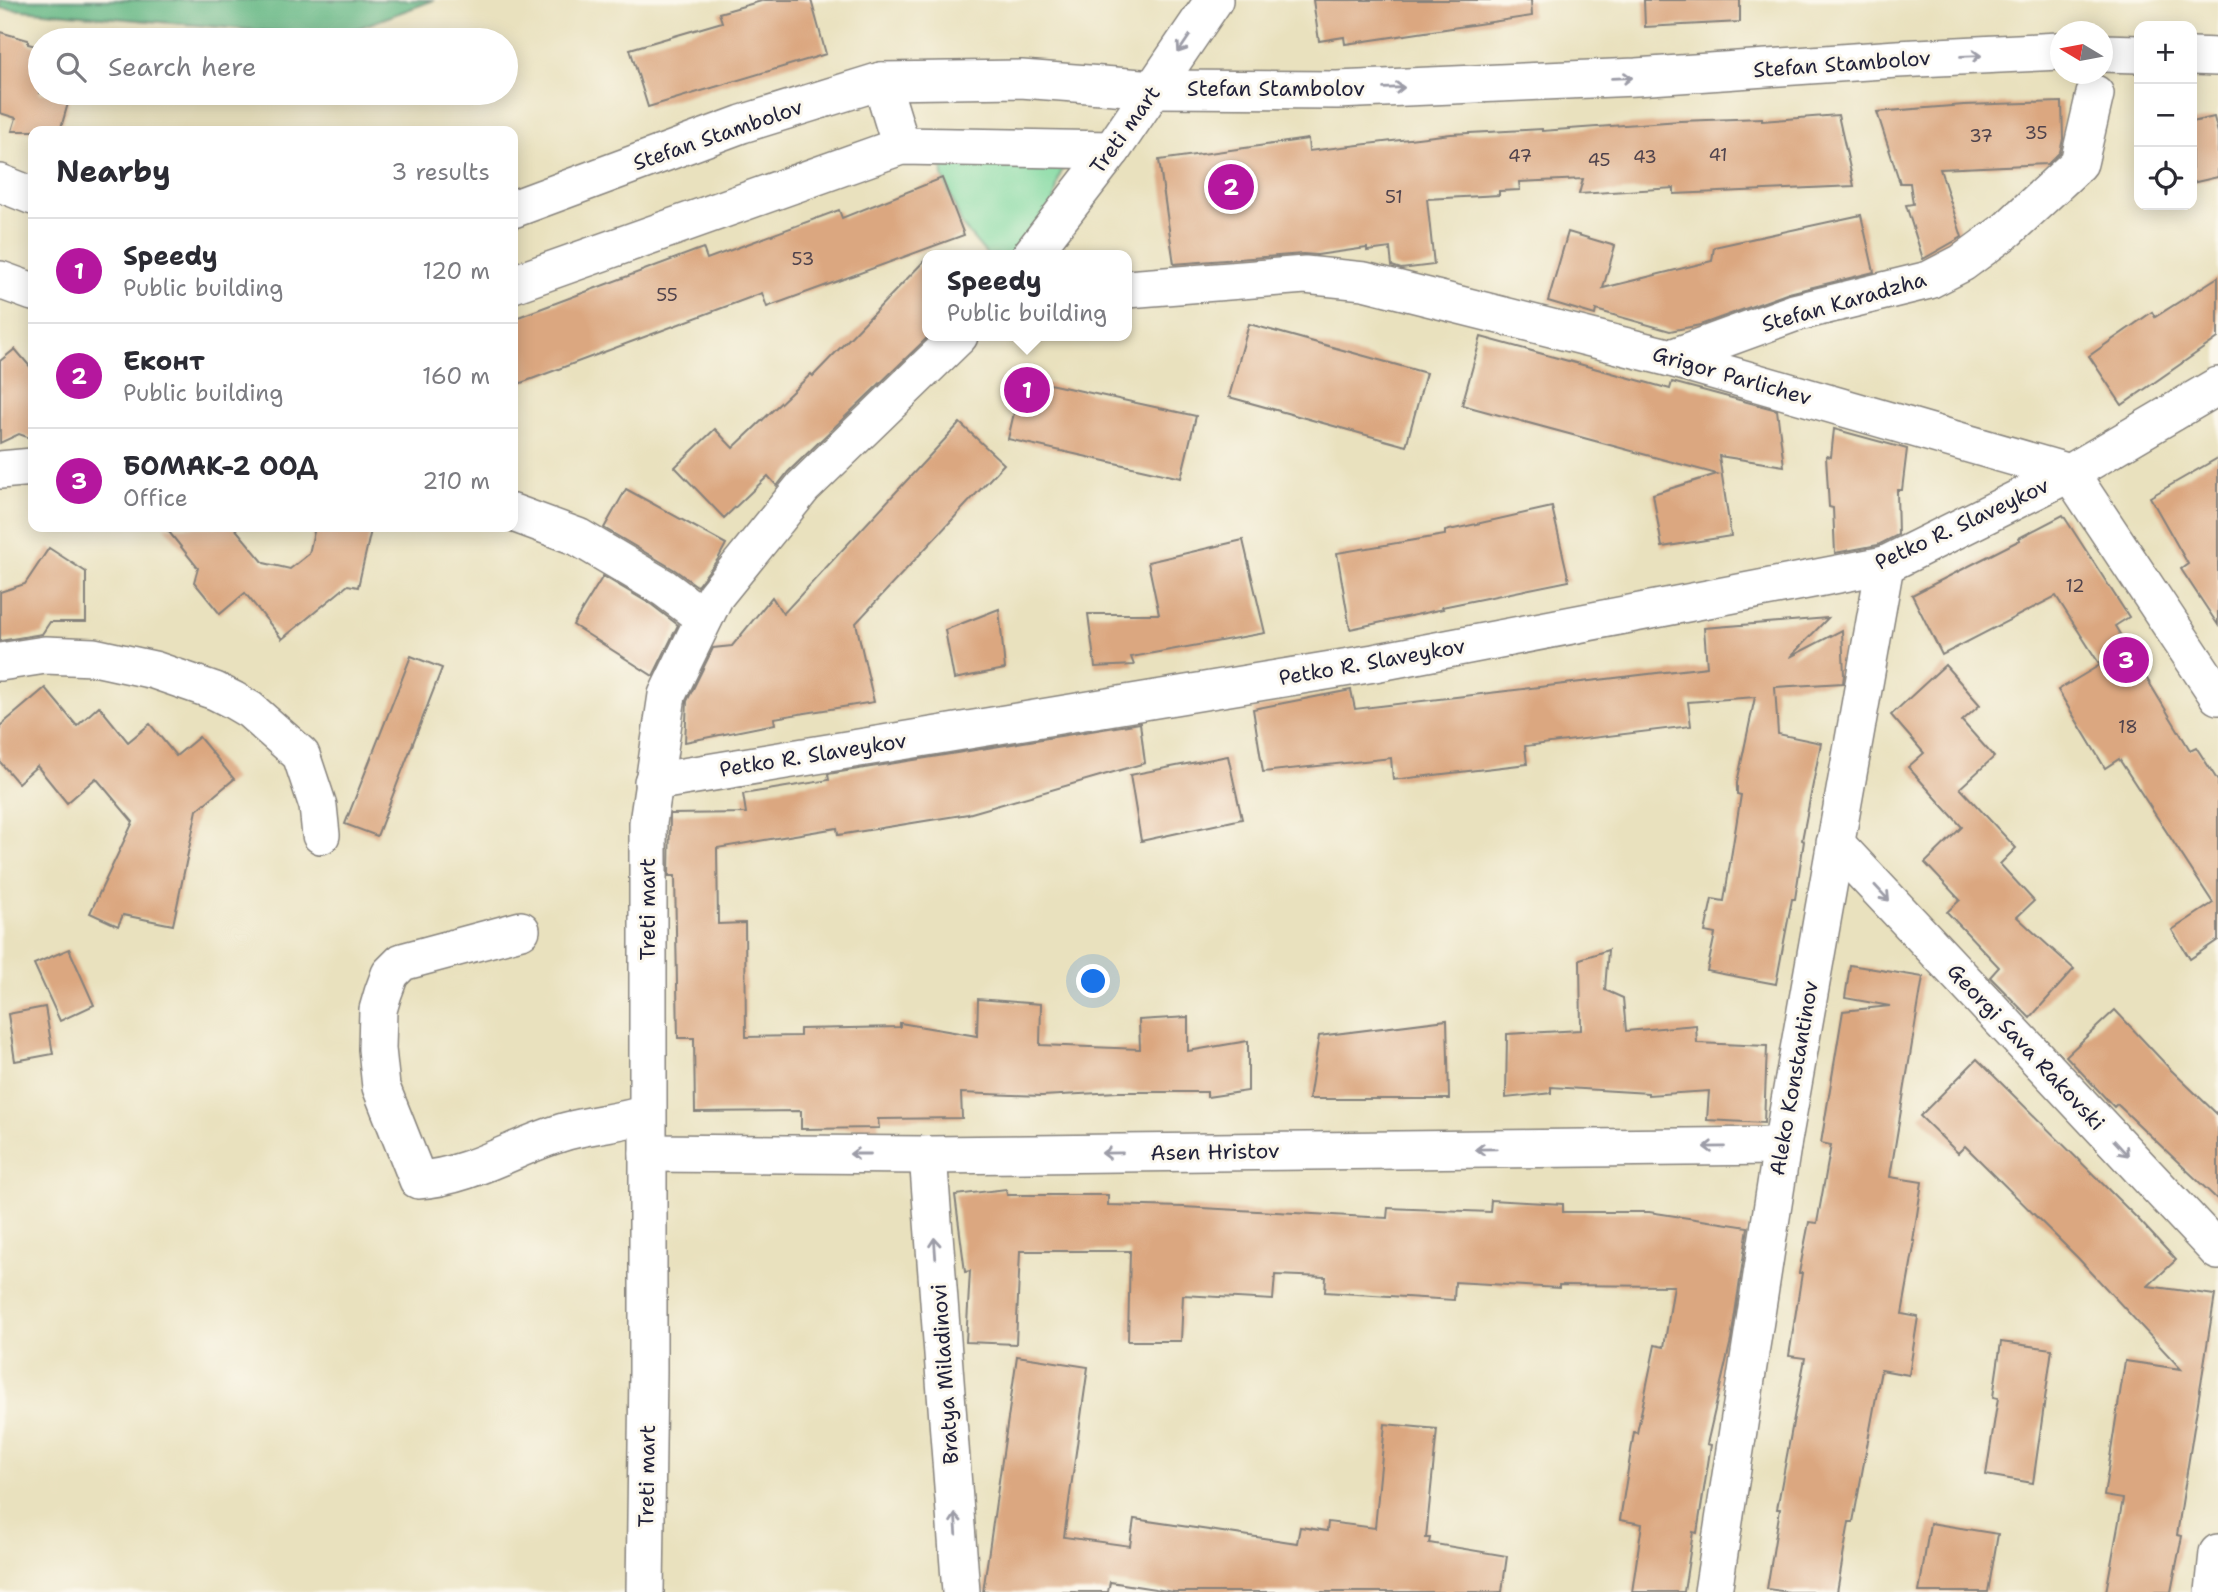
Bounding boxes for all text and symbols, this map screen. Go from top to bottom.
north arrow [2050,21,2113,84]
map controls [2134,21,2197,210]
button: + [2134,21,2197,84]
search box [28,28,518,105]
one-way arrow [1177,34,1191,54]
street label: Stefan Stambolov [1752,44,1932,84]
icon: search [52,48,90,86]
text: Search here [108,49,257,84]
one-way arrow [1959,50,1982,63]
one-way arrow [1610,71,1633,84]
street label: Stefan Stambolov [1187,75,1365,103]
street label: Treti mart [1084,80,1166,180]
one-way arrow [1383,81,1406,94]
button: − [2134,84,2197,147]
street label: Stefan Stambolov [629,93,807,177]
house number: 35 [2024,121,2048,145]
house number: 37 [1969,124,1993,148]
house number: 41 [1708,143,1728,167]
house number: 47 [1508,144,1532,168]
house number: 43 [1633,145,1657,169]
button: locate [2134,147,2197,210]
house number: 45 [1587,148,1611,172]
text: Nearby [56,151,171,192]
text: 3 results [391,157,490,187]
pin: 2 [1208,161,1254,213]
house number: 51 [1385,185,1403,209]
text: Speedy [123,238,218,273]
house number: 53 [792,247,814,271]
popup [922,250,1132,341]
text: 1 [74,256,84,286]
text: 120 m [422,256,490,286]
text: Speedy [947,263,1042,298]
street label: Stefan Karadzha [1759,265,1929,339]
text: Public building [123,273,283,303]
house number: 55 [656,283,678,307]
text: Public building [947,298,1107,328]
street label: Grigor Parlichev [1649,340,1815,412]
text: Еконт [123,343,205,378]
text: 2 [71,361,87,391]
text: 160 m [422,361,490,391]
pin: 1 [1004,364,1050,416]
text: Public building [123,378,283,408]
text: БОМАК-2 ООД [123,448,318,483]
text: 3 [71,466,87,496]
text: 210 m [422,466,490,496]
street label: Petko R. Slaveykov [1870,471,2054,577]
text: Office [123,483,188,513]
house number: 12 [2065,574,2085,598]
street label: Petko R. Slaveykov [1277,632,1468,692]
pin: 3 [2103,634,2149,686]
house number: 18 [2118,715,2138,739]
street label: Petko R. Slaveykov [717,726,909,784]
street label: Treti mart [634,858,662,960]
one-way arrow [1873,884,1890,901]
street label: Georgi Sava Rakovski [1941,957,2111,1137]
your location [1076,964,1110,998]
street label: Aleko Konstantinov [1763,978,1825,1178]
street label: Asen Hristov [1150,1137,1280,1167]
one-way arrow [2113,1139,2130,1156]
one-way arrow [1703,1140,1726,1154]
one-way arrow [1475,1142,1498,1156]
one-way arrow [1101,1146,1124,1160]
one-way arrow [849,1148,872,1161]
one-way arrow [928,1237,941,1260]
street label: Bratya Miladinovi [925,1283,965,1465]
street label: Treti mart [632,1424,662,1528]
one-way arrow [949,1513,962,1536]

